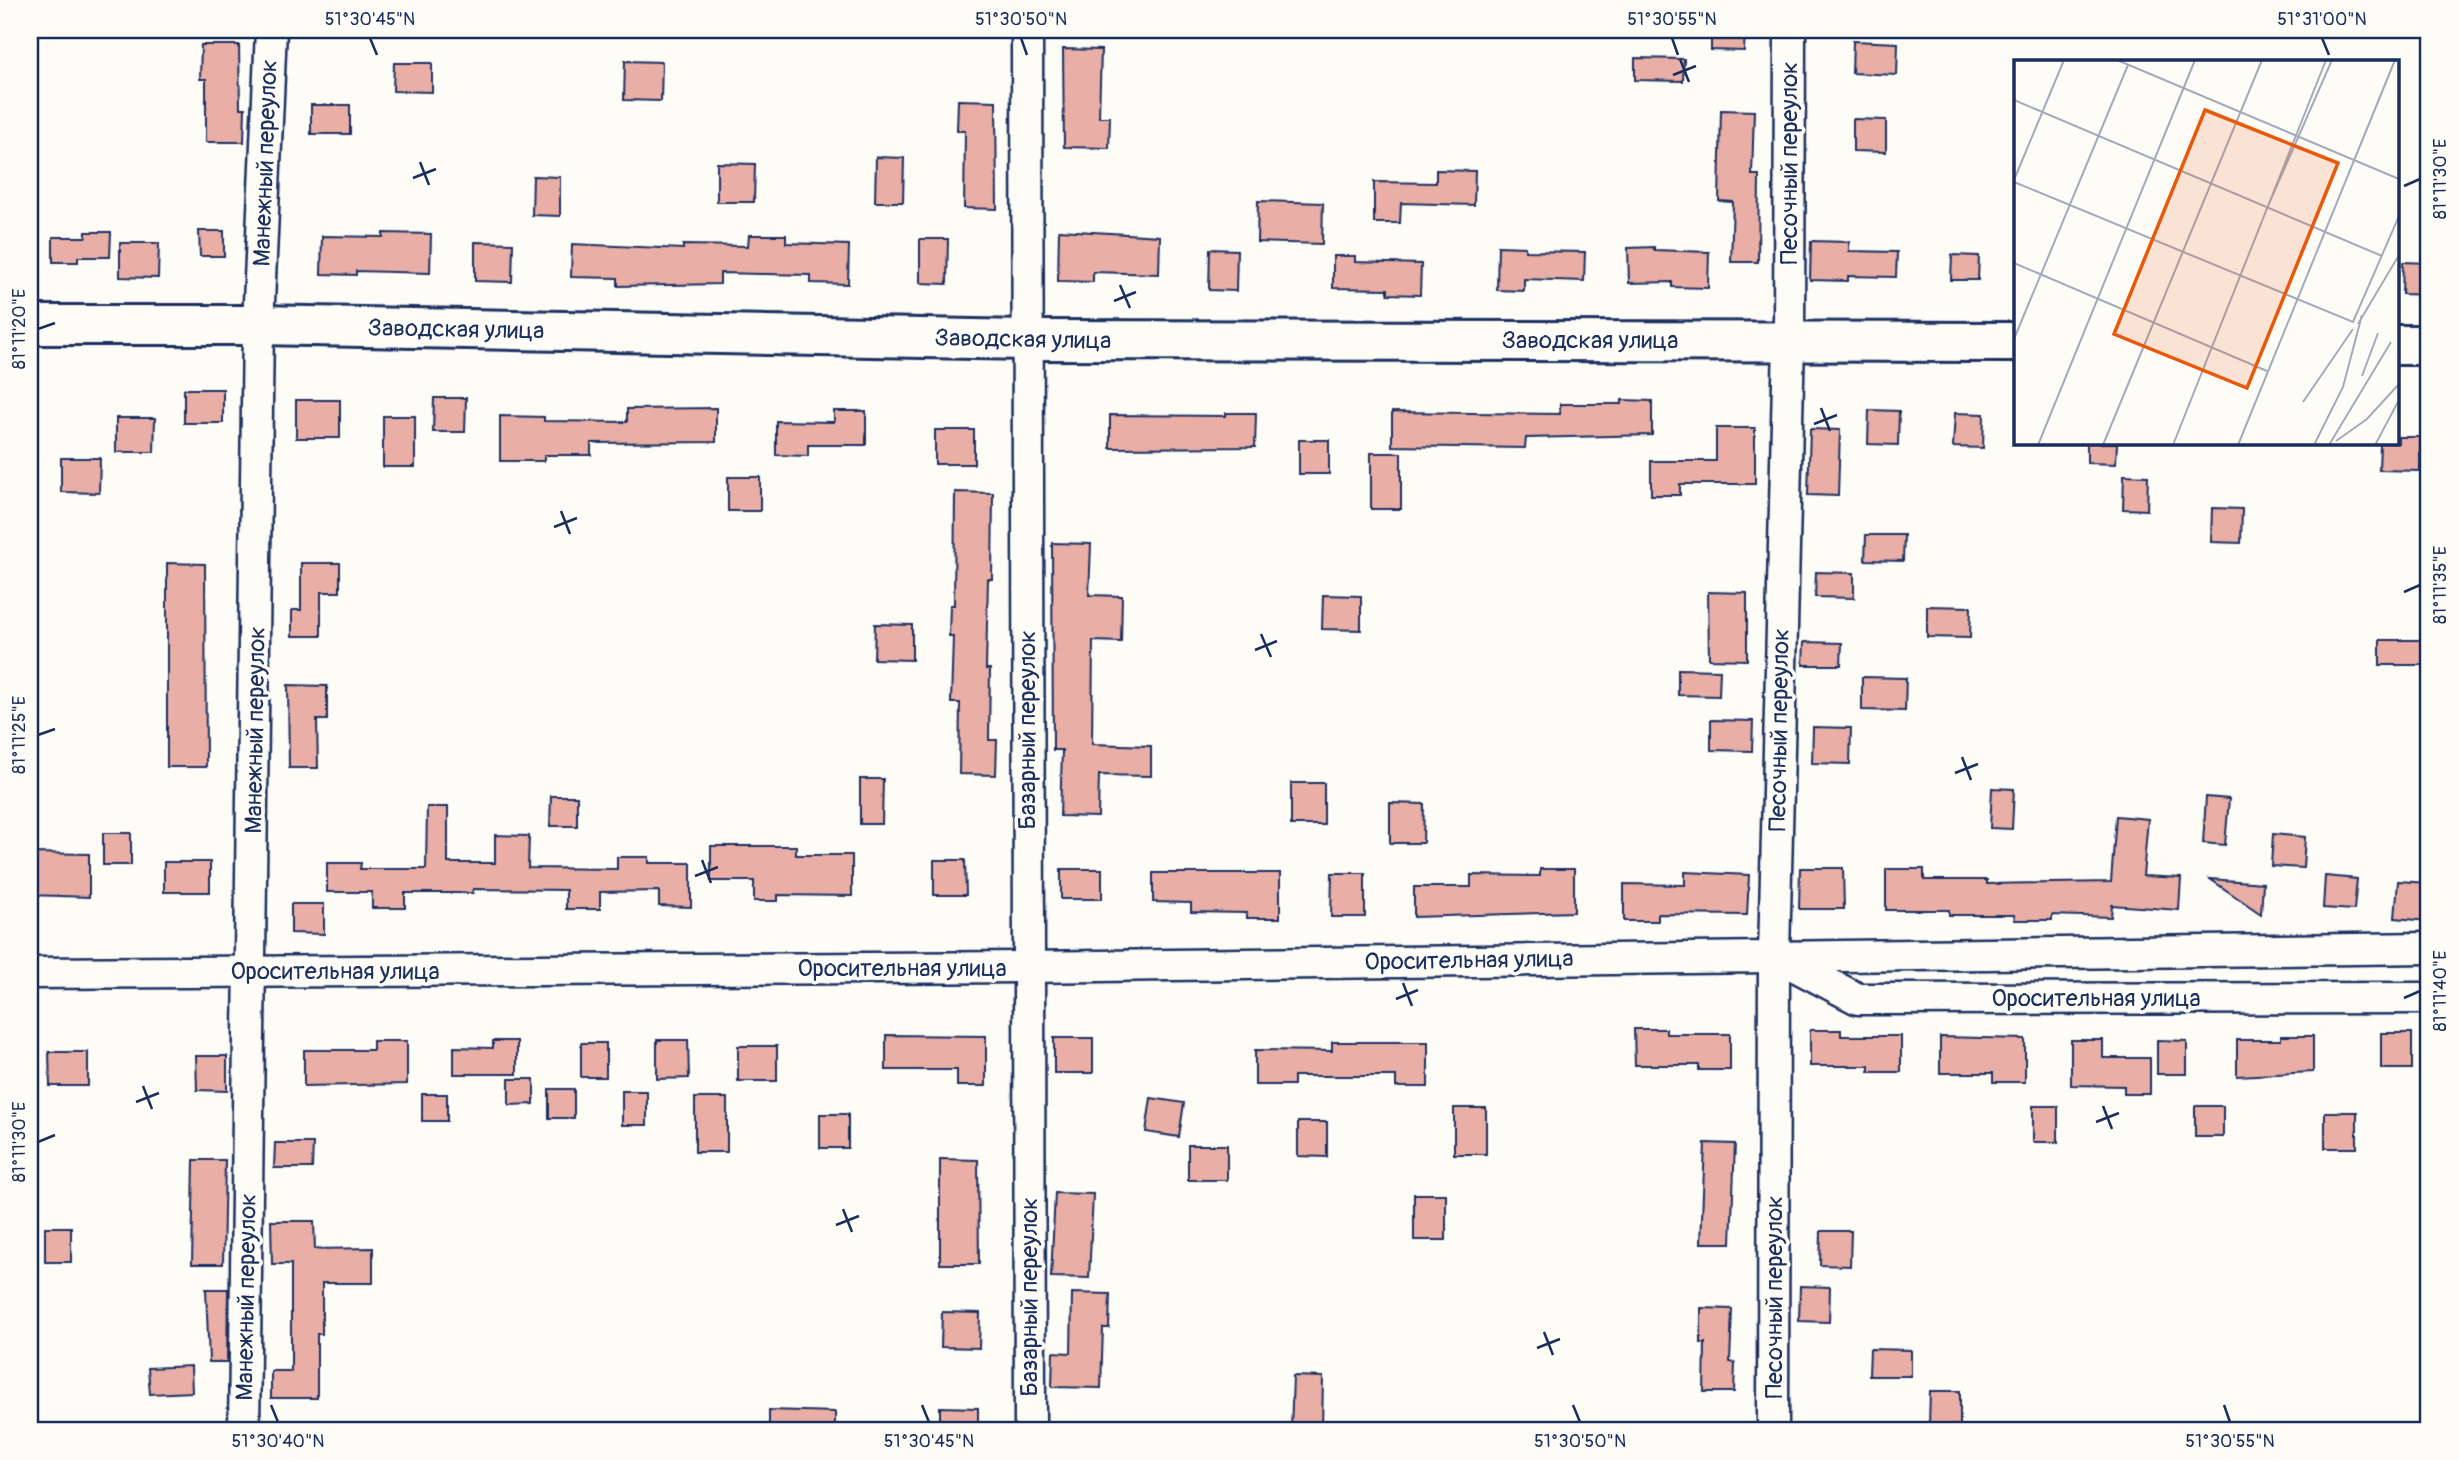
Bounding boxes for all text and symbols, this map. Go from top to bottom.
text: 51°30'45"N [325,8,415,31]
text: 51°30'50"N [975,8,1067,31]
text: 51°30'55"N [1627,8,1717,31]
text: 51°31'00"N [2277,8,2367,31]
street label: Манежный переулок [247,59,284,267]
inset map [2014,60,2400,444]
street label: Песочный переулок [1775,62,1804,264]
text: 81°11'30"E [2429,139,2452,219]
text: 81°11'20"E [8,289,31,369]
street label: Заводская улица [367,313,545,346]
street label: Заводская улица [934,323,1112,356]
street label: Заводская улица [1502,326,1678,355]
text: 81°11'35"E [2429,546,2452,624]
street label: Манежный переулок [239,626,272,834]
street label: Песочный переулок [1763,628,1796,832]
street label: Базарный переулок [1013,630,1042,830]
text: 81°11'25"E [8,696,31,774]
street label: Оросительная улица [1364,944,1574,977]
text: 81°11'40"E [2429,950,2452,1032]
street label: Оросительная улица [797,954,1007,983]
street label: Оросительная улица [230,957,440,986]
street label: Оросительная улица [1991,984,2201,1013]
text: 81°11'30"E [8,1102,31,1182]
street label: Манежный переулок [230,1193,263,1401]
street label: Песочный переулок [1760,1196,1789,1398]
street label: Базарный переулок [1015,1197,1044,1397]
text: 51°30'40"N [232,1430,324,1453]
text: 51°30'45"N [884,1430,974,1453]
text: 51°30'50"N [1534,1430,1626,1453]
text: 51°30'55"N [2185,1430,2275,1453]

